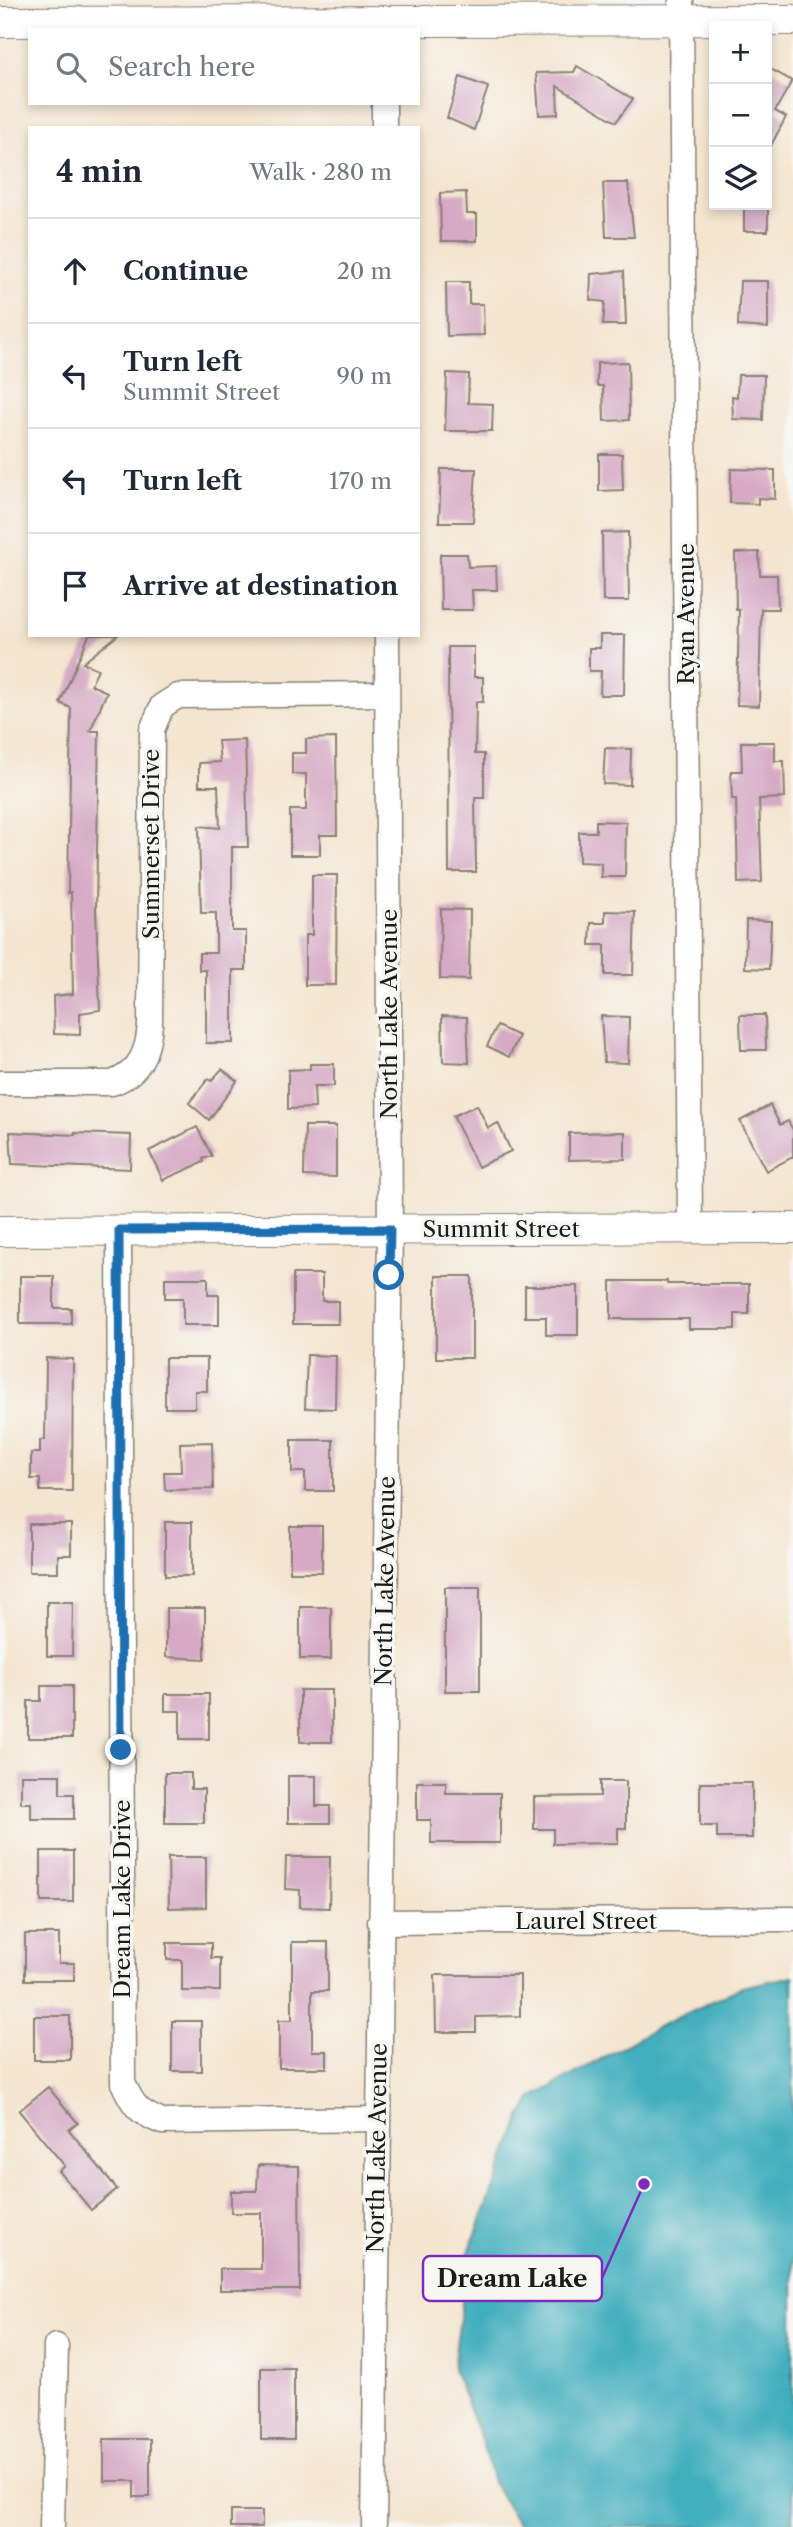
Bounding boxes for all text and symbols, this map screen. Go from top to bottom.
map controls [709,21,772,210]
button: + [709,21,772,84]
search box [28,28,420,105]
icon: search [52,48,90,86]
text: Search here [108,51,255,83]
button: − [709,84,772,147]
button: layers [709,147,772,210]
text: 4 min [56,153,142,190]
text: Walk · 280 m [249,158,392,186]
icon: ahead [56,252,94,290]
text: Continue [123,255,248,287]
text: 20 m [337,257,392,285]
text: Turn left [123,346,242,378]
icon: left [56,357,94,395]
text: 90 m [336,362,392,390]
text: Summit Street [123,378,280,406]
icon: left [56,462,94,500]
text: Turn left [123,465,242,497]
text: 170 m [329,467,392,495]
street label: Ryan Avenue [672,543,700,685]
icon: arrive [56,567,94,605]
text: Arrive at destination [123,570,398,602]
street label: Summerset Drive [137,749,165,939]
street label: North Lake Avenue [375,909,403,1119]
street label: Summit Street [422,1215,580,1243]
route start [373,1259,404,1290]
street label: North Lake Avenue [369,1476,401,1686]
route end [105,1734,136,1765]
street label: Dream Lake Drive [108,1800,136,1998]
street label: Laurel Street [515,1907,657,1935]
street label: North Lake Avenue [361,2043,393,2253]
callout: Dream Lake [423,2256,602,2301]
text: Dream Lake [437,2264,587,2293]

